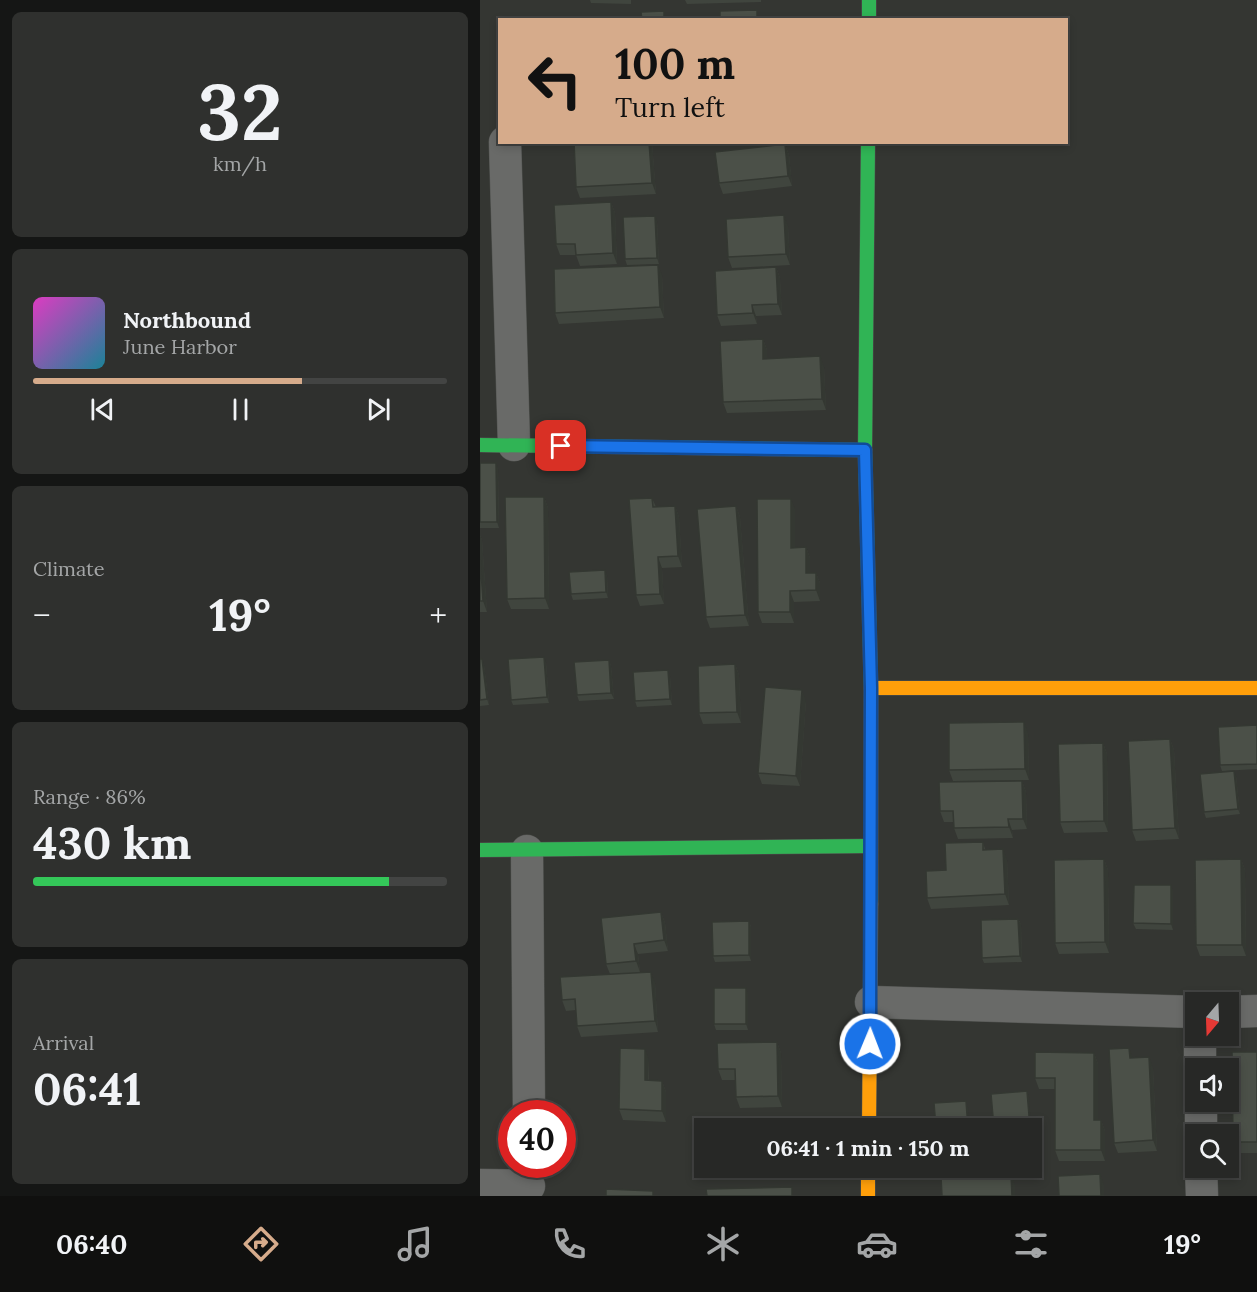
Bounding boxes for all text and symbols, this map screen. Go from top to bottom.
text: 100 m [615,37,735,91]
icon: left [516,42,594,120]
text: 32 [197,62,283,161]
text: Turn left [615,90,725,124]
text: km/h [213,151,267,176]
text: Northbound [123,306,251,334]
text: June Harbor [123,334,237,359]
icon: previous [86,393,119,426]
icon: pause [224,393,257,426]
icon: next [362,393,395,426]
pin [535,420,586,471]
icon: arrive [544,429,577,462]
text: Climate [33,556,105,581]
text: 19° [209,586,271,643]
text: − [33,594,51,636]
text: + [429,594,447,636]
text: Range · 86% [33,784,146,809]
text: 430 km [33,814,191,871]
north arrow [1185,992,1239,1046]
map controls [1185,992,1239,1178]
position arrow [838,1012,902,1076]
text: Arrival [33,1030,94,1055]
button: sound [1185,1058,1239,1112]
text: 06:41 [33,1060,142,1117]
speed limit sign: 40 [498,1100,576,1178]
button: search [1185,1124,1239,1178]
text: 06:41 · 1 min · 150 m [766,1134,970,1162]
icon: directions [240,1223,282,1265]
icon: music [394,1223,436,1265]
icon: phone [548,1223,590,1265]
icon: climate [702,1223,744,1265]
icon: car [856,1223,898,1265]
icon: filters [1010,1223,1052,1265]
text: 06:40 [56,1227,127,1261]
text: 19° [1164,1227,1201,1261]

